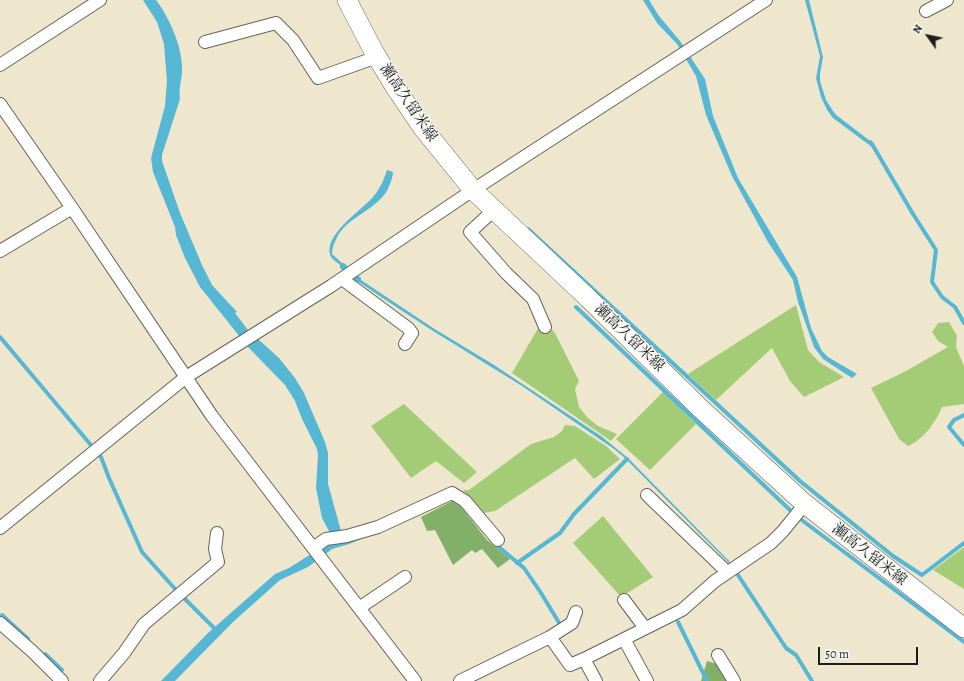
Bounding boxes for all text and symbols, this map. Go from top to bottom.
north arrow [908,16,948,56]
text: N [909,22,926,37]
street label: 瀬高久留米線 [375,61,441,145]
street label: 瀬高久留米線 [590,300,668,376]
street label: 瀬高久留米線 [828,520,910,590]
scale bar [820,639,920,665]
text: 50 m [825,646,849,662]

